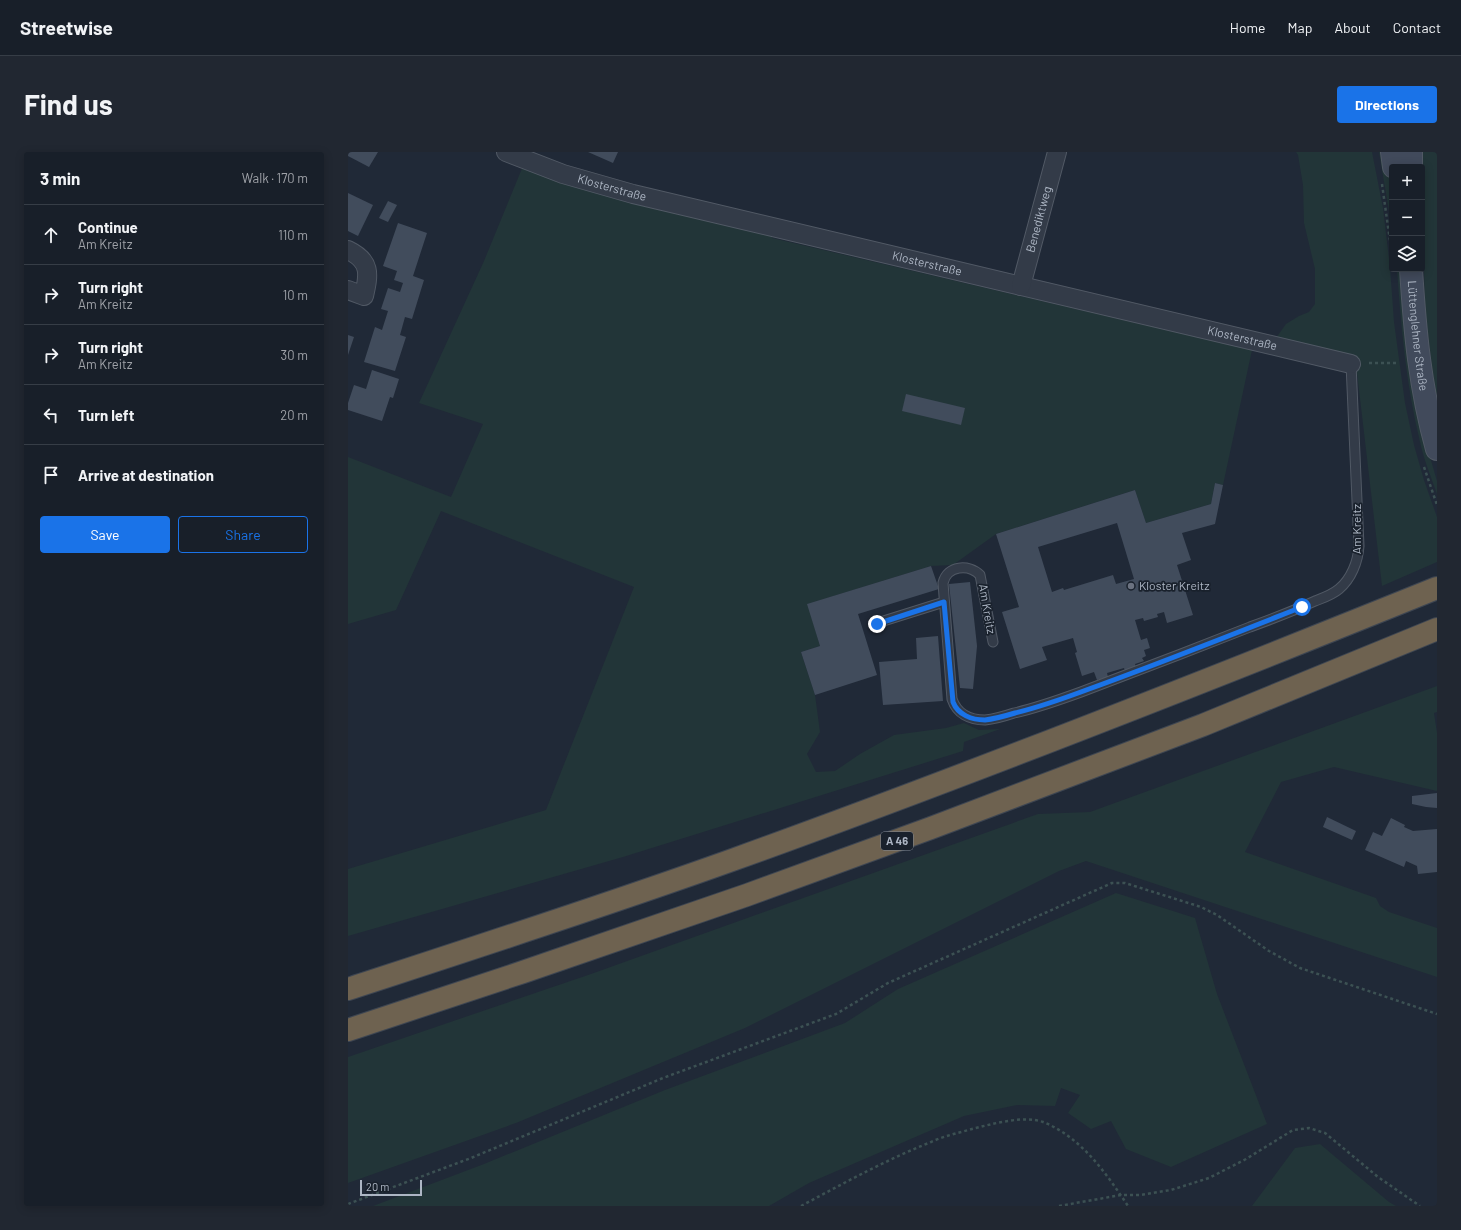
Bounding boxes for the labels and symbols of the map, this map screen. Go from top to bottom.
street label: Klosterstraße [576,171,648,203]
street label: Benediktweg [1022,184,1054,254]
street label: Klosterstraße [891,248,963,278]
street label: Lüttenglehner Straße [1406,280,1432,392]
street label: Klosterstraße [1206,322,1279,352]
street label: Am Kreitz [1349,504,1363,554]
place label: Kloster Kreitz [1139,578,1210,592]
marker: Kloster Kreitz [1126,581,1136,591]
street label: Am Kreitz [977,583,999,635]
route start [1293,598,1311,616]
route end [868,615,886,633]
road number: A 46 [881,832,913,850]
scale bar [360,1178,422,1197]

